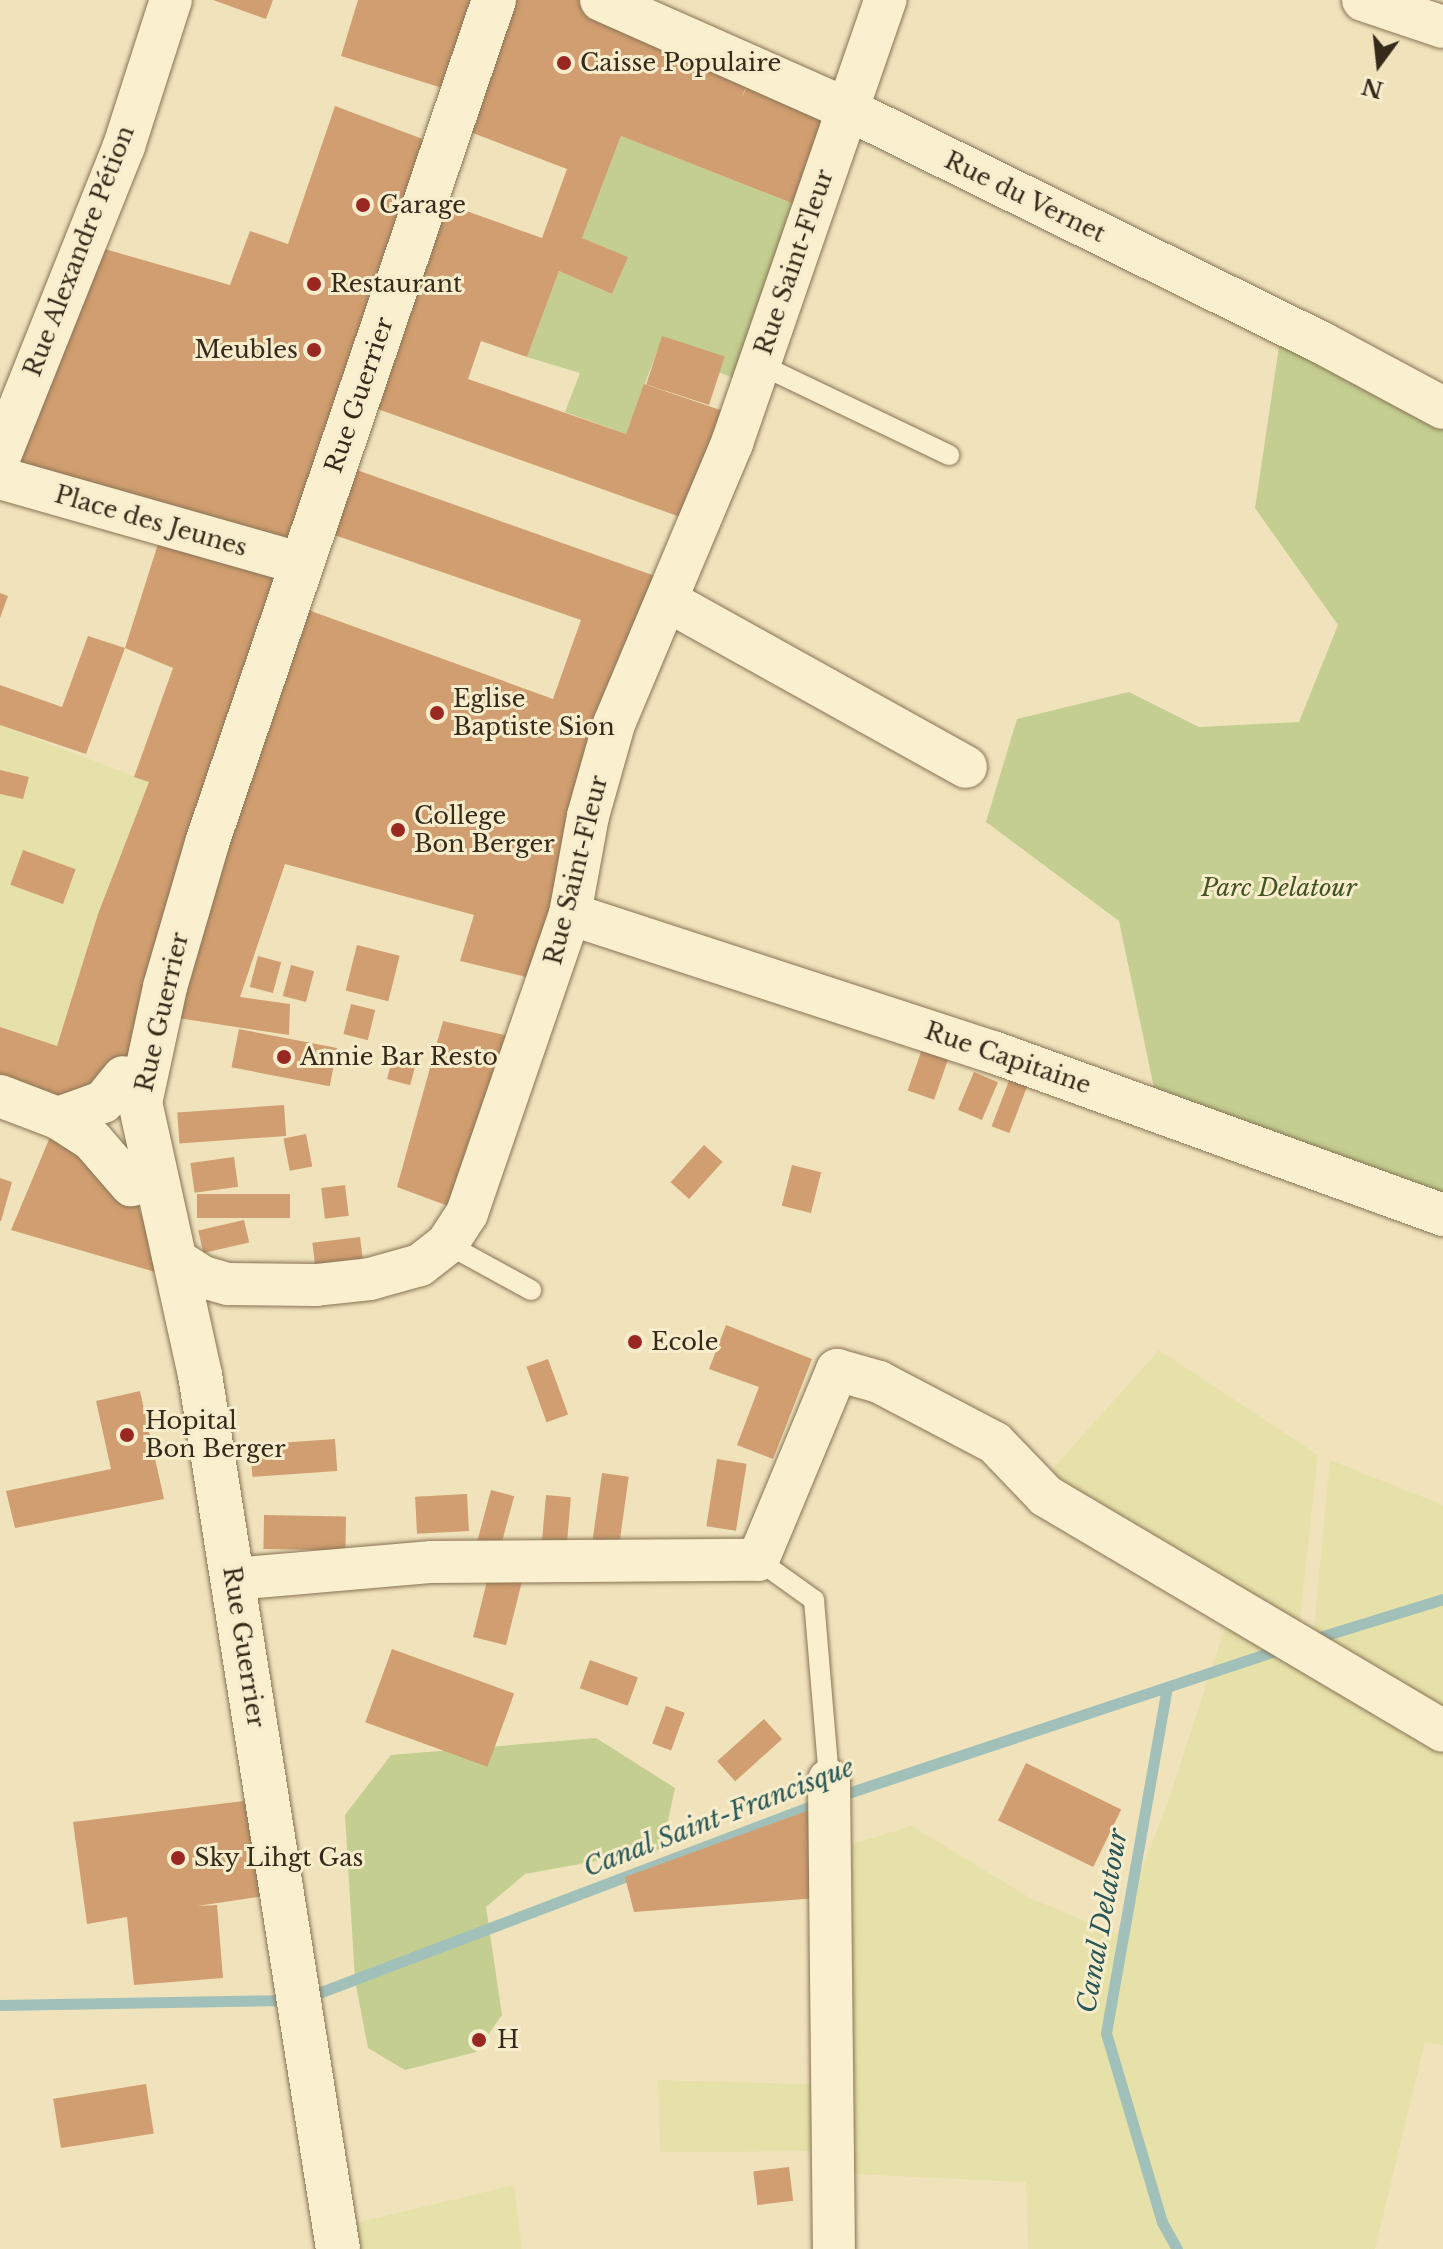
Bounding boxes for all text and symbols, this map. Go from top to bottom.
north arrow [1339,24,1419,104]
place label: Caisse Populaire [580,49,781,77]
marker: Caisse Populaire [555,54,573,72]
text: N [1359,72,1386,103]
street label: Rue Alexandre Pétion [18,121,140,381]
street label: Rue du Vernet [940,145,1110,249]
street label: Rue Saint-Fleur [749,165,839,359]
place label: Garage [379,191,466,219]
marker: Garage [354,196,372,214]
place label: Restaurant [330,270,462,298]
marker: Restaurant [305,275,323,293]
street label: Rue Guerrier [319,313,399,477]
place label: Meubles [194,336,298,364]
marker: Meubles [305,341,323,359]
street label: Place des Jeunes [52,480,250,562]
place label: Eglise Baptiste Sion [453,685,615,741]
marker: Eglise Baptiste Sion [428,704,446,722]
street label: Rue Saint-Fleur [539,772,613,968]
place label: College Bon Berger [414,802,555,858]
marker: College Bon Berger [389,821,407,839]
park label: Parc Delatour [1201,874,1357,902]
street label: Rue Guerrier [130,930,194,1094]
street label: Rue Capitaine [921,1016,1095,1100]
place label: Annie Bar Resto [300,1043,499,1071]
marker: Annie Bar Resto [275,1048,293,1066]
place label: Ecole [651,1328,719,1356]
marker: Ecole [626,1333,644,1351]
place label: Hopital Bon Berger [145,1407,286,1463]
marker: Hopital Bon Berger [116,1424,138,1446]
street label: Rue Guerrier [217,1564,271,1730]
water label: Canal Saint-Francisque [579,1752,859,1884]
water label: Canal Delatour [1071,1826,1135,2016]
place label: Sky Lihgt Gas [194,1844,364,1872]
marker: Sky Lihgt Gas [169,1849,187,1867]
place label: H [497,2026,519,2054]
marker: H [468,2029,490,2051]

